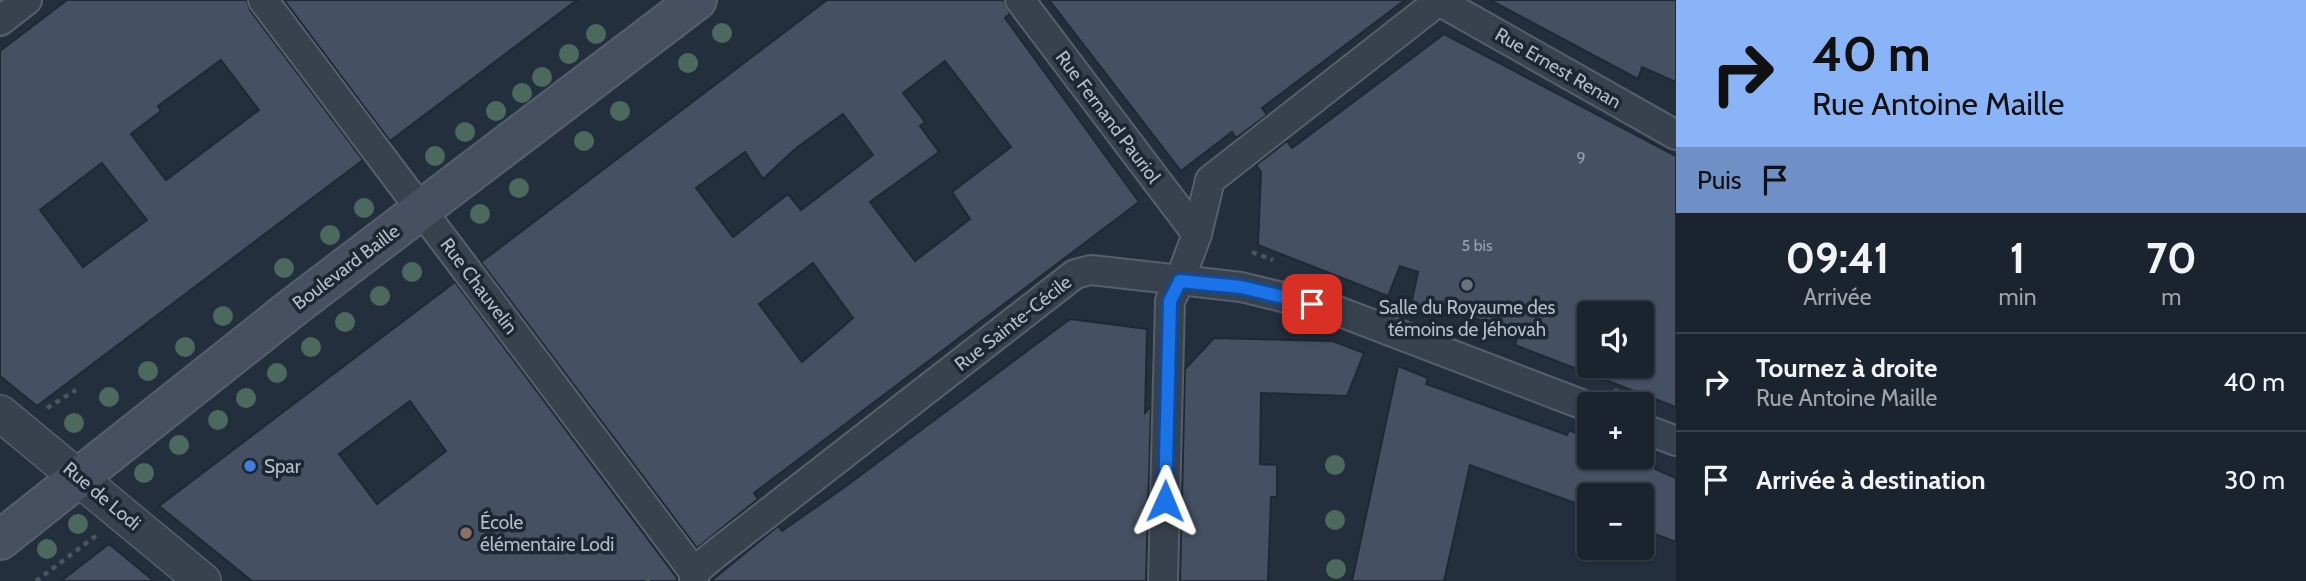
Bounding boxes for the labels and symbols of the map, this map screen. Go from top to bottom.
street label: Rue Ernest Renan [1491,23,1625,113]
street label: Rue Fernand Pauriol [1051,46,1166,188]
house number: 9 [1576,148,1586,167]
street label: Boulevard Baille [288,219,404,315]
street label: Rue Chauvelin [435,233,523,339]
house number: 5 bis [1461,236,1493,255]
street label: Rue Sainte-Cécile [950,270,1076,376]
pin [1282,274,1342,334]
marker: Salle du Royaume des témoins de Jéhovah [1459,277,1475,293]
place label: Salle du Royaume des témoins de Jéhovah [1379,296,1555,341]
place label: Spar [264,455,301,478]
street label: Rue de Lodi [59,457,145,535]
marker: Spar [242,458,258,474]
position arrow [1128,464,1202,538]
place label: École élémentaire Lodi [480,510,614,556]
marker: École élémentaire Lodi [458,525,474,541]

